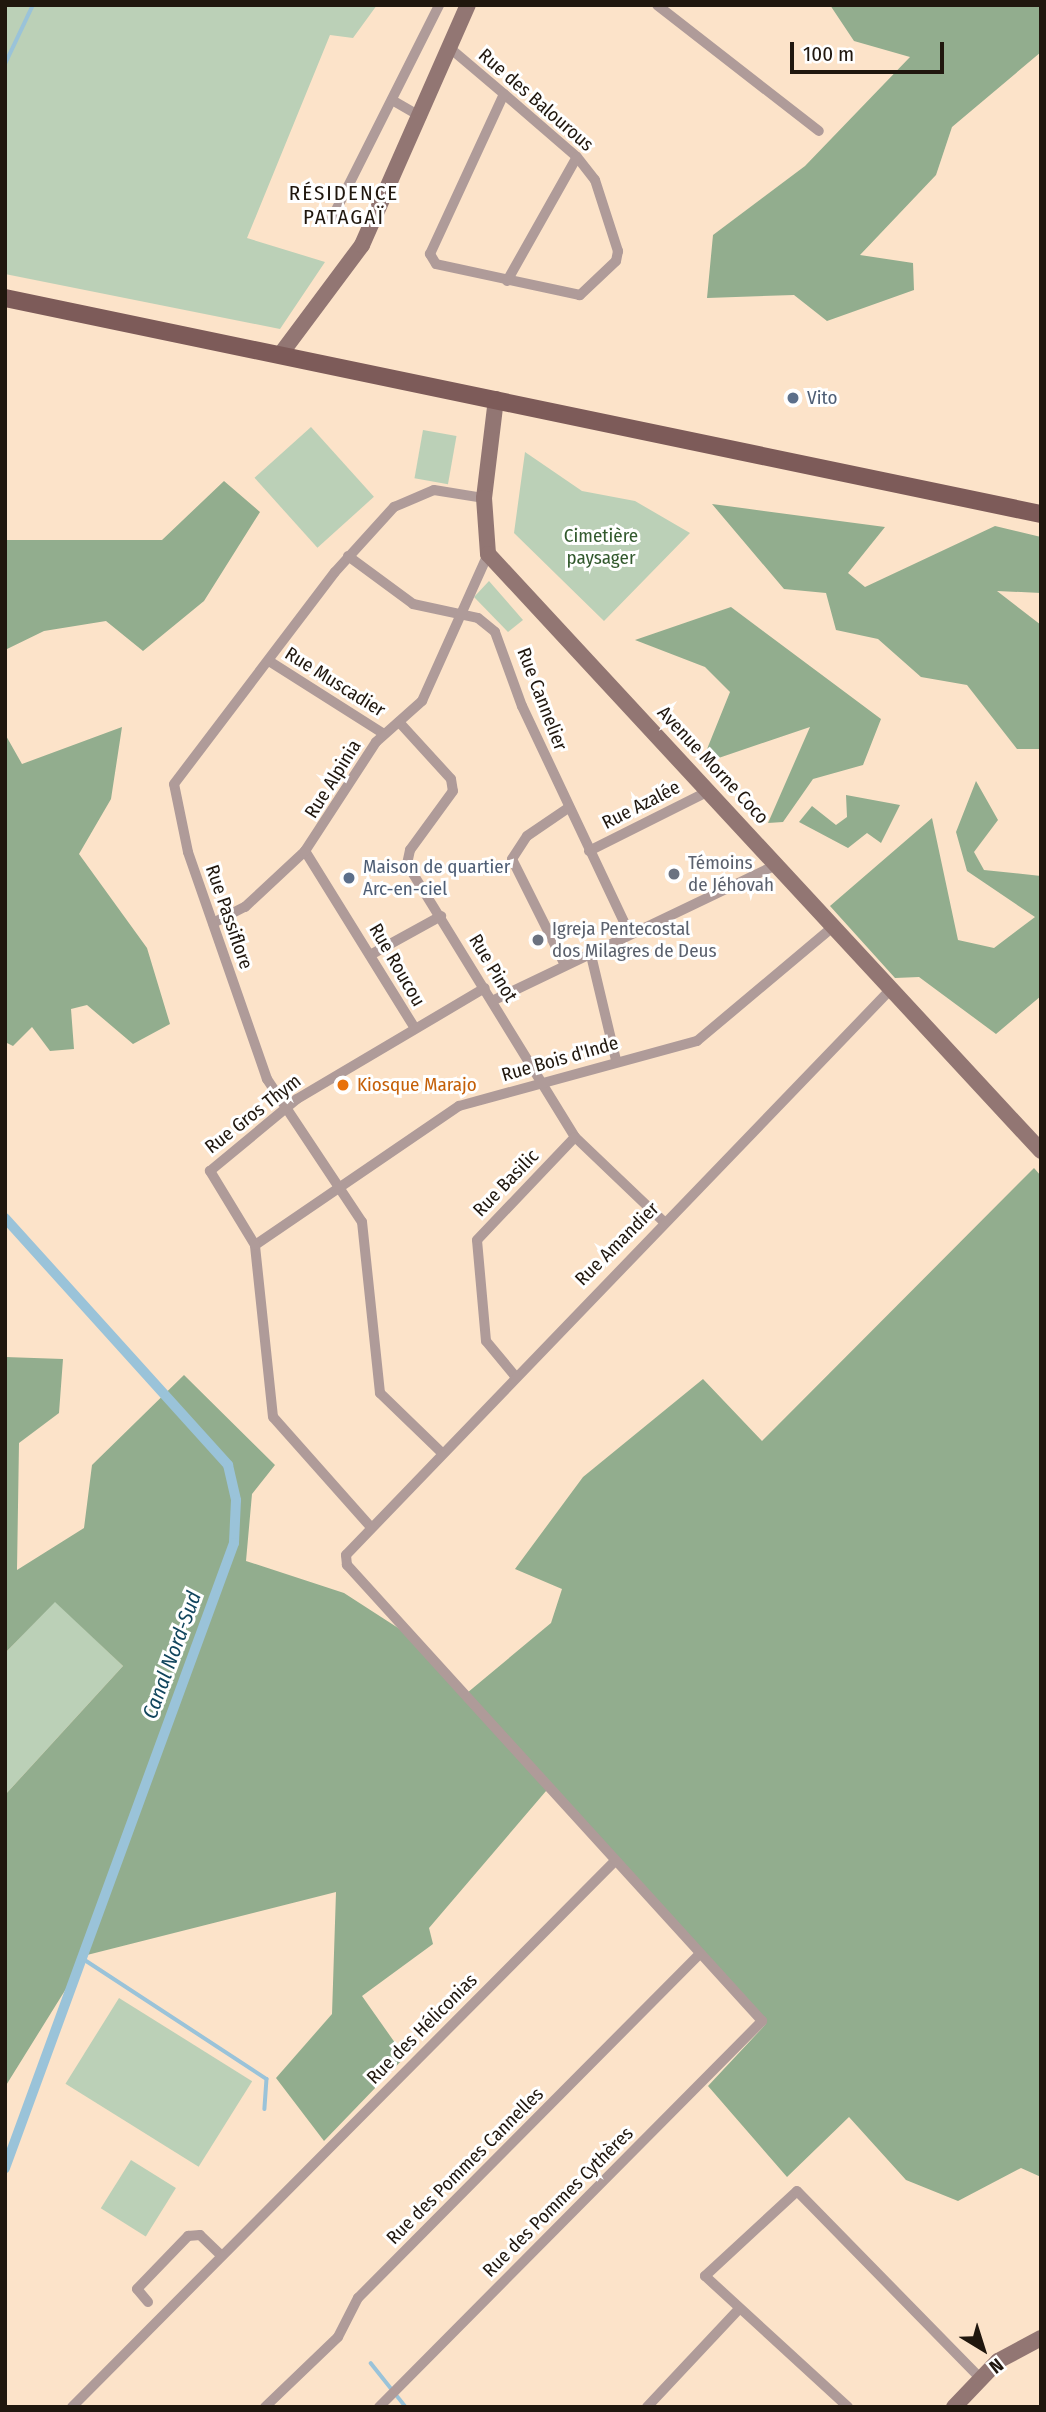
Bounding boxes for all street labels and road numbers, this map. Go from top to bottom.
street label: Rue des Balourous [474,44,598,156]
street label: Rue Muscadier [281,642,389,722]
street label: Rue Cannelier [512,644,572,754]
street label: Avenue Morne Coco [653,701,773,829]
street label: Rue Alpinia [300,736,366,822]
street label: Rue Azalée [598,776,684,834]
street label: Rue Passiflore [201,862,257,972]
street label: Rue Roucou [364,920,430,1010]
street label: Rue Pinot [464,930,522,1006]
street label: Rue Bois d'Inde [499,1031,621,1087]
street label: Rue Gros Thym [200,1069,306,1159]
street label: Rue Basilic [468,1145,544,1221]
street label: Rue Amandier [570,1197,664,1291]
street label: Rue des Héliconias [362,1969,482,2089]
street label: Rue des Pommes Cannelles [382,2083,548,2249]
street label: Rue des Pommes Cythères [478,2122,638,2282]

